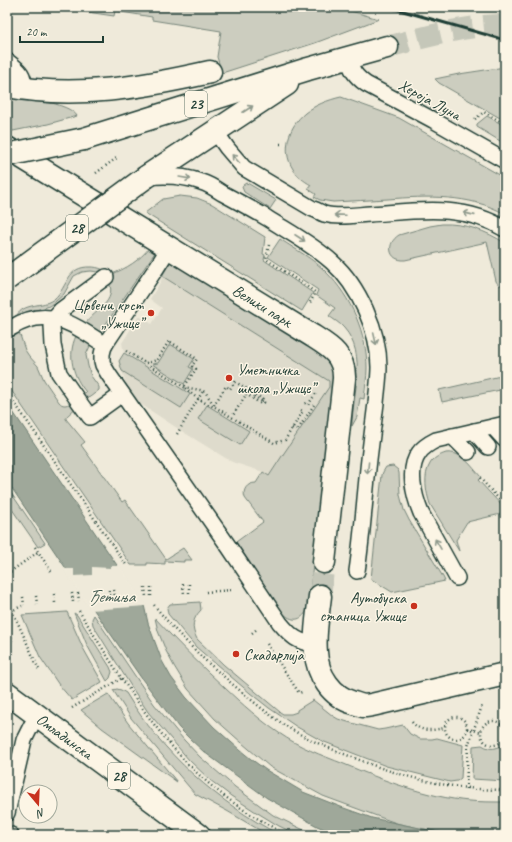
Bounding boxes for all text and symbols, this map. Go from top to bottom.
scale bar [20,18,103,44]
text: 20 m [26,24,48,40]
street label: Хероја Луна [395,75,465,126]
road number: 23 [185,91,207,117]
one-way arrow [242,105,253,113]
one-way arrow [232,154,241,164]
one-way arrow [178,175,191,183]
one-way arrow [463,210,476,218]
one-way arrow [334,212,347,219]
road number: 28 [66,215,88,241]
one-way arrow [294,234,305,242]
street label: Велики парк [229,280,296,333]
place label: Црвени крст „Ужице” [73,295,147,333]
marker: Црвени крст „Ужице” [146,308,156,318]
one-way arrow [371,332,379,345]
place label: Уметничка школа „Ужице” [237,360,319,398]
marker: Уметничка школа „Ужице” [224,373,234,383]
one-way arrow [364,461,372,474]
one-way arrow [434,538,442,550]
water label: Ђетиња [87,586,136,607]
place label: Аутобуска станица Ужице [320,588,408,626]
marker: Аутобуска станица Ужице [409,601,419,611]
place label: Скадарлија [244,645,305,665]
marker: Скадарлија [231,649,241,659]
street label: Омладинска [32,709,98,765]
road number: 28 [108,763,130,789]
north arrow [18,784,58,824]
text: N [34,806,47,822]

